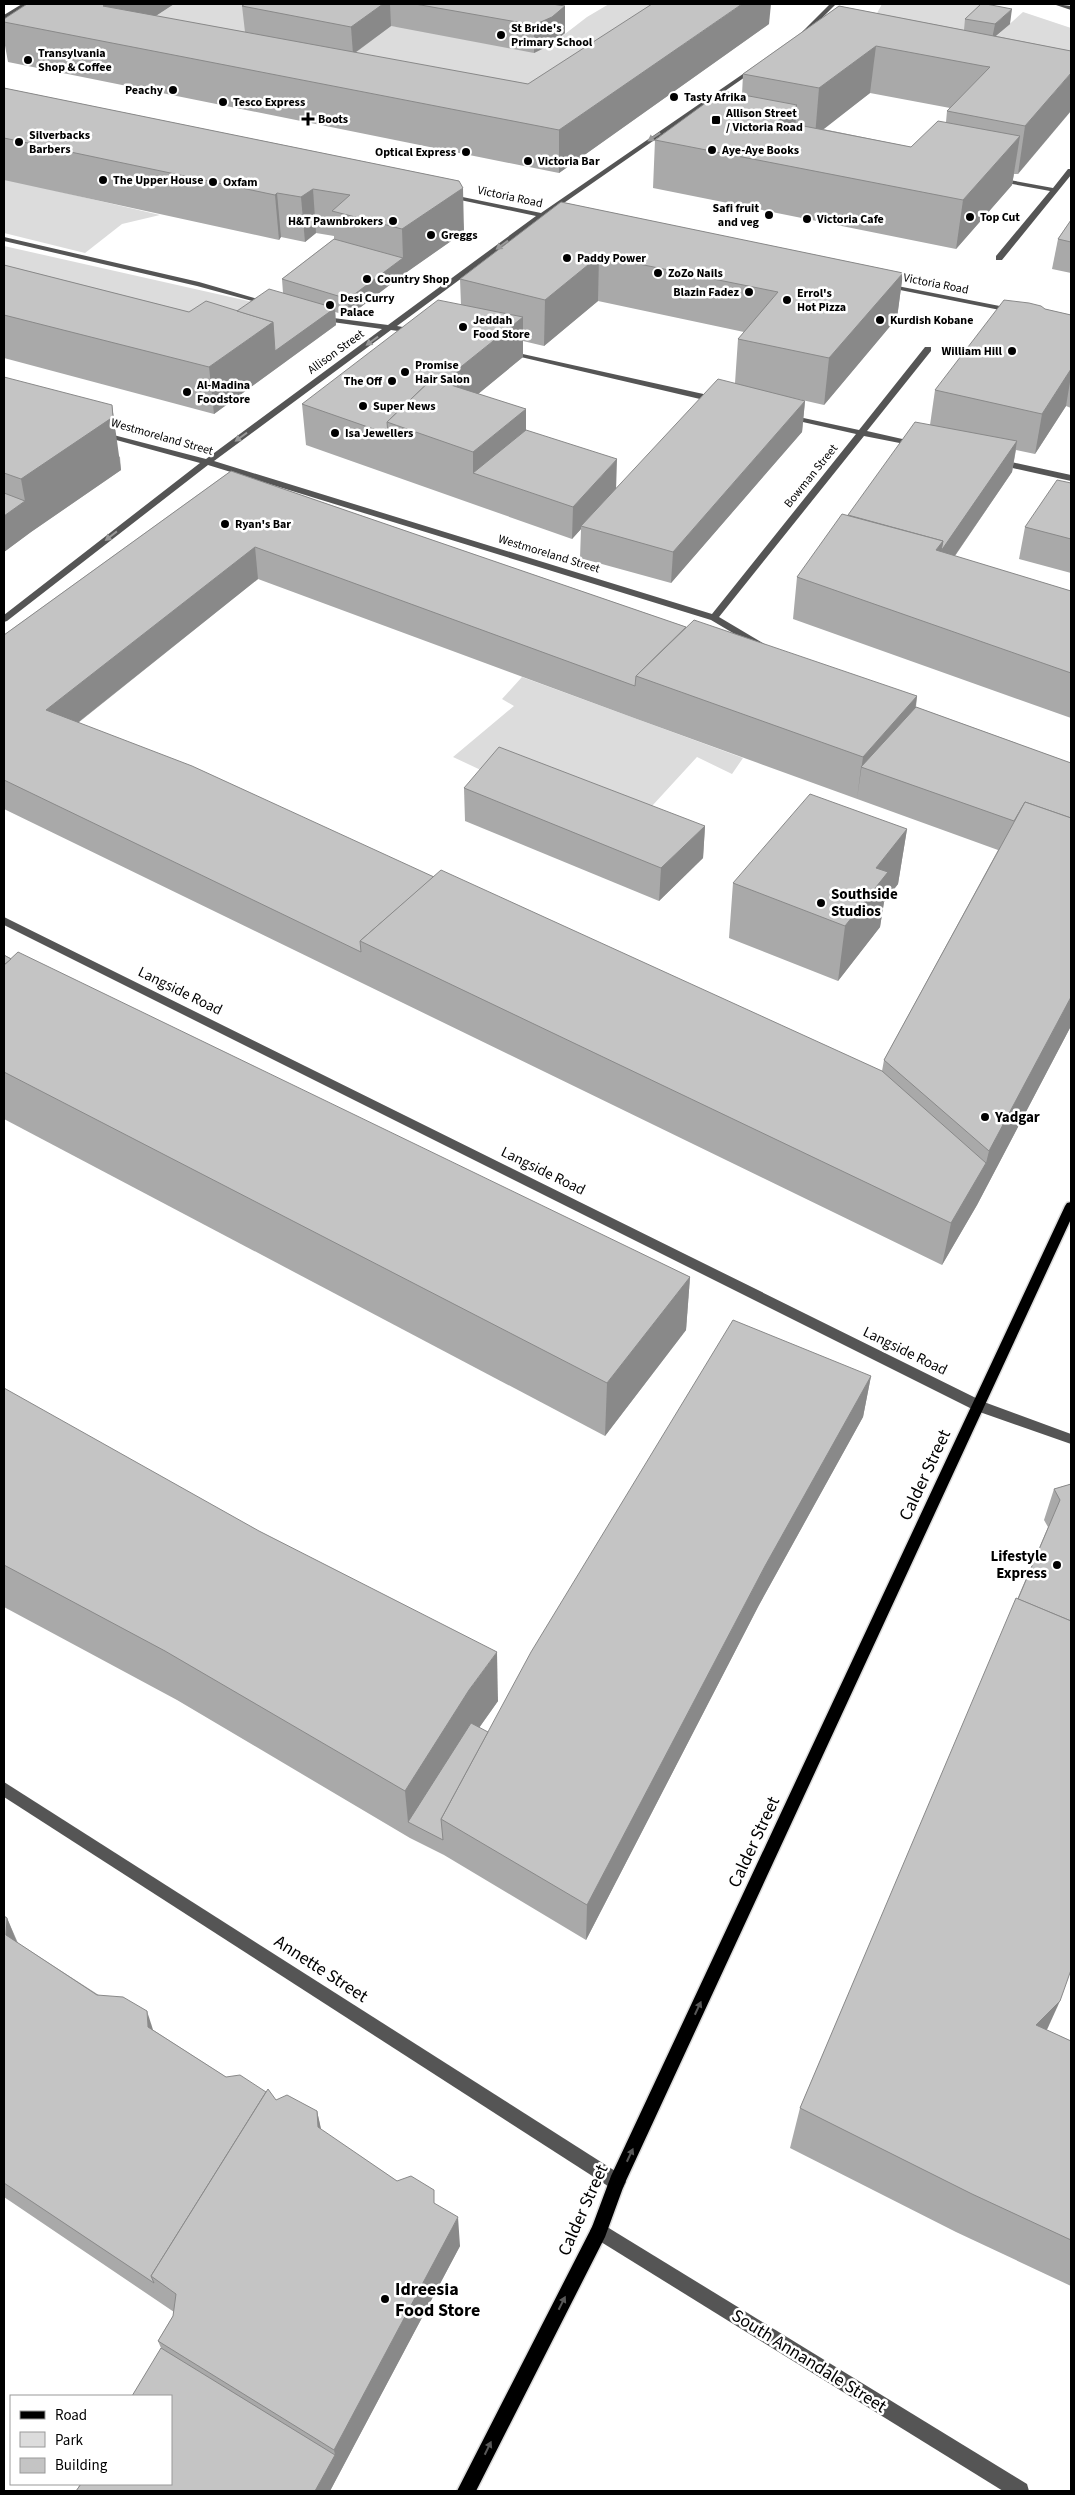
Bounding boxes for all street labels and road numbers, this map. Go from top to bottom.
street label: Victoria Road [476,182,544,212]
street label: Victoria Road [902,269,970,299]
street label: Allison Street [304,326,368,378]
street label: Westmoreland Street [109,414,215,460]
street label: Bowman Street [780,441,842,511]
street label: Westmoreland Street [496,530,602,578]
street label: Langside Road [134,961,226,1021]
street label: Langside Road [497,1141,589,1201]
street label: Langside Road [859,1321,951,1381]
street label: Calder Street [893,1425,957,1525]
street label: Calder Street [722,1792,786,1892]
street label: Annette Street [269,1929,373,2009]
street label: Calder Street [552,2160,614,2260]
street label: South Annandale Street [727,2303,891,2419]

